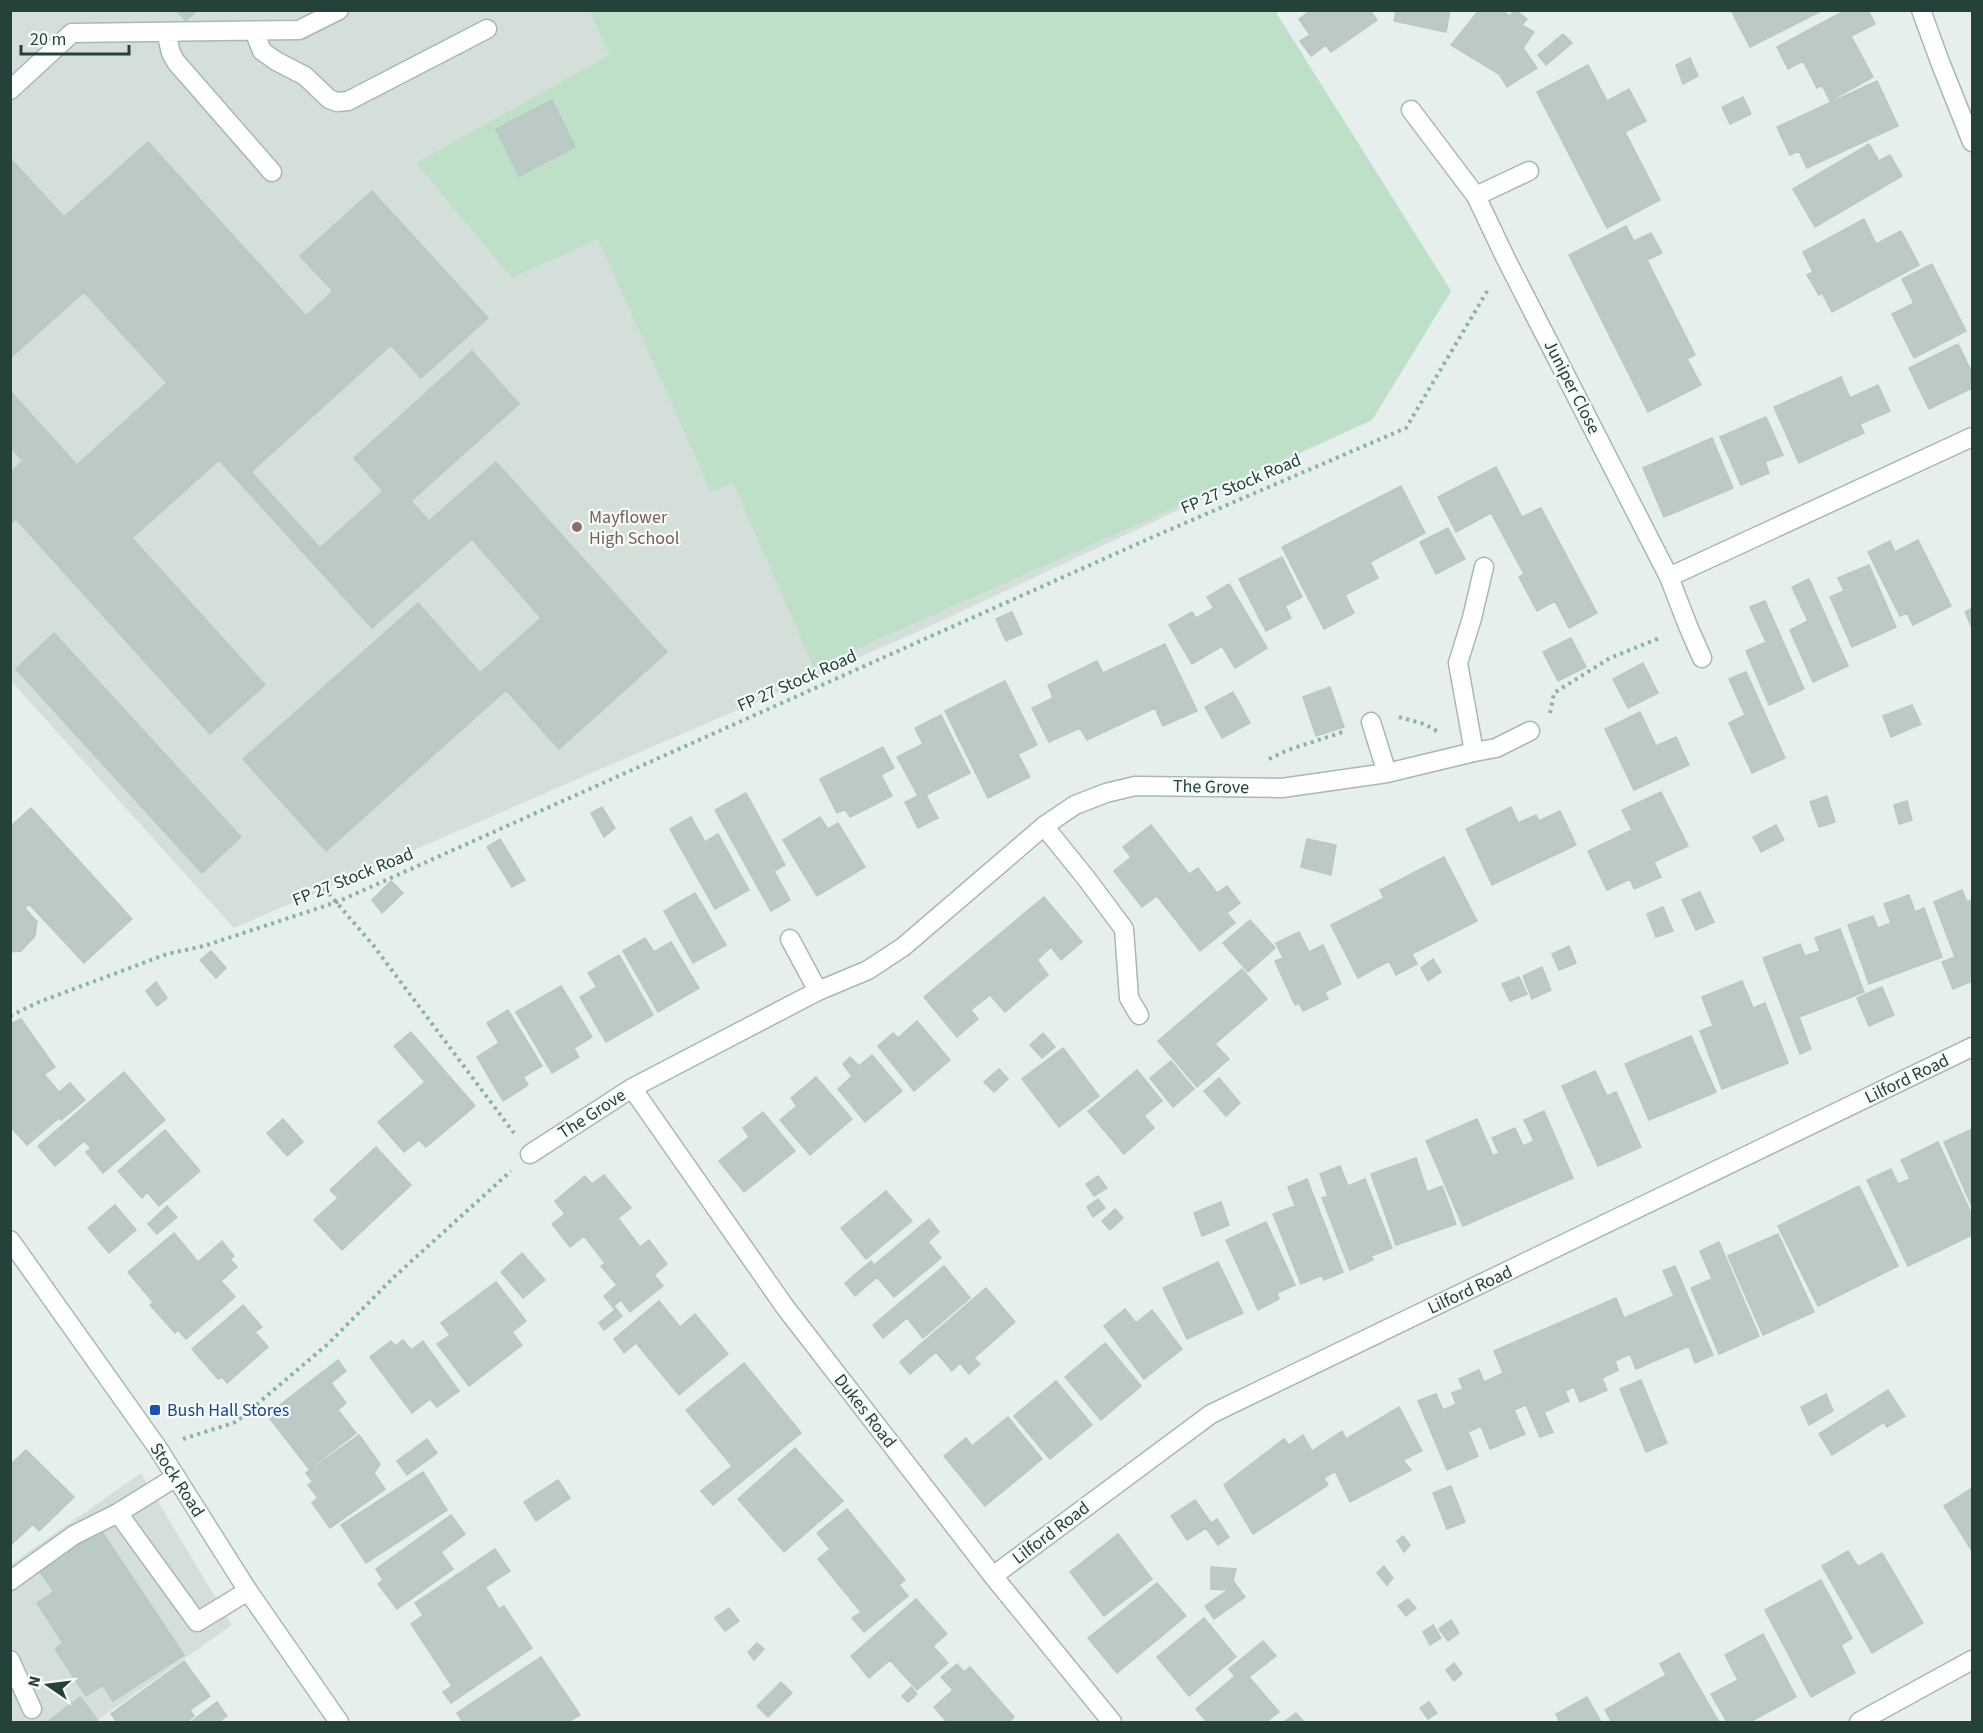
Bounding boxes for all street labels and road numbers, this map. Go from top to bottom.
street label: Juniper Close [1538,336,1606,438]
street label: FP 27 Stock Road [1177,447,1305,521]
street label: FP 27 Stock Road [733,643,861,719]
street label: The Grove [1173,774,1249,800]
street label: FP 27 Stock Road [289,841,417,913]
street label: Lilford Road [1861,1048,1953,1110]
street label: The Grove [553,1083,631,1145]
street label: Lilford Road [1424,1259,1516,1321]
street label: Dukes Road [828,1369,902,1453]
street label: Stock Road [144,1438,210,1522]
street label: Lilford Road [1007,1496,1095,1570]

